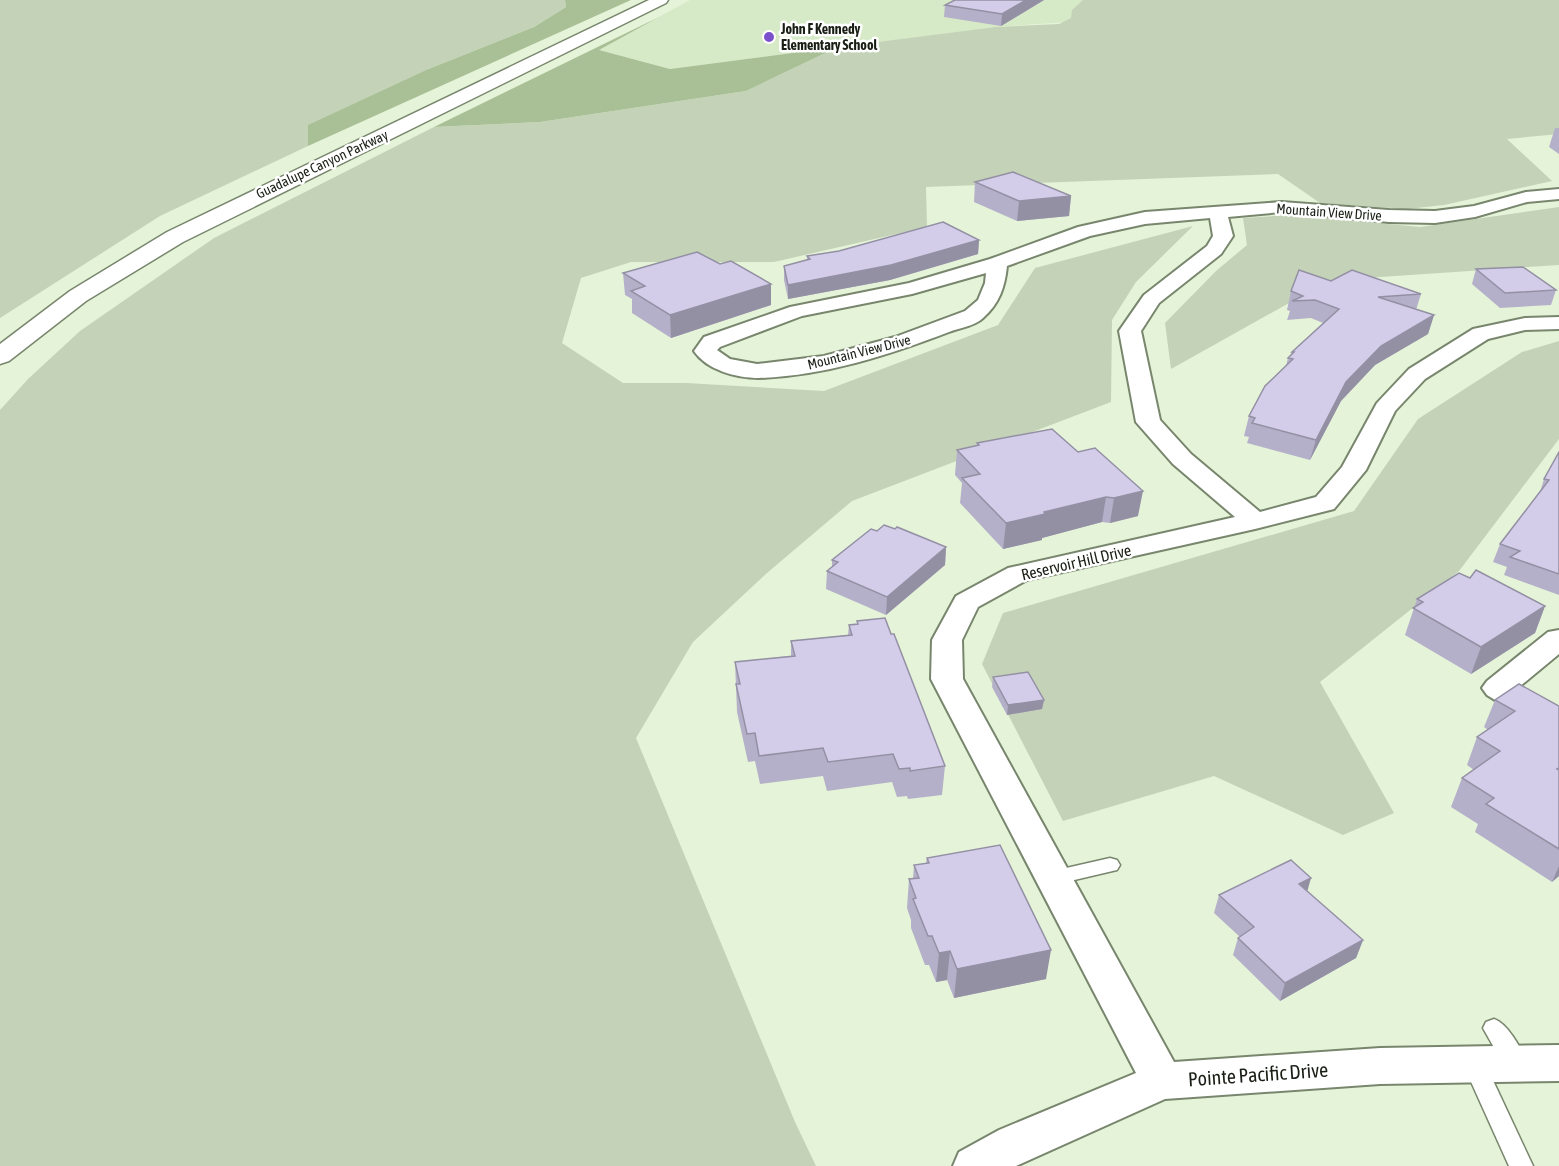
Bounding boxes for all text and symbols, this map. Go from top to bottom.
place label: John F Kennedy Elementary School [780,21,877,53]
marker: John F Kennedy Elementary School [762,30,776,44]
street label: Guadalupe Canyon Parkway [254,126,391,202]
street label: Mountain View Drive [1276,200,1382,224]
street label: Mountain View Drive [806,331,912,373]
street label: Reservoir Hill Drive [1019,541,1133,583]
street label: Pointe Pacific Drive [1187,1058,1329,1090]

